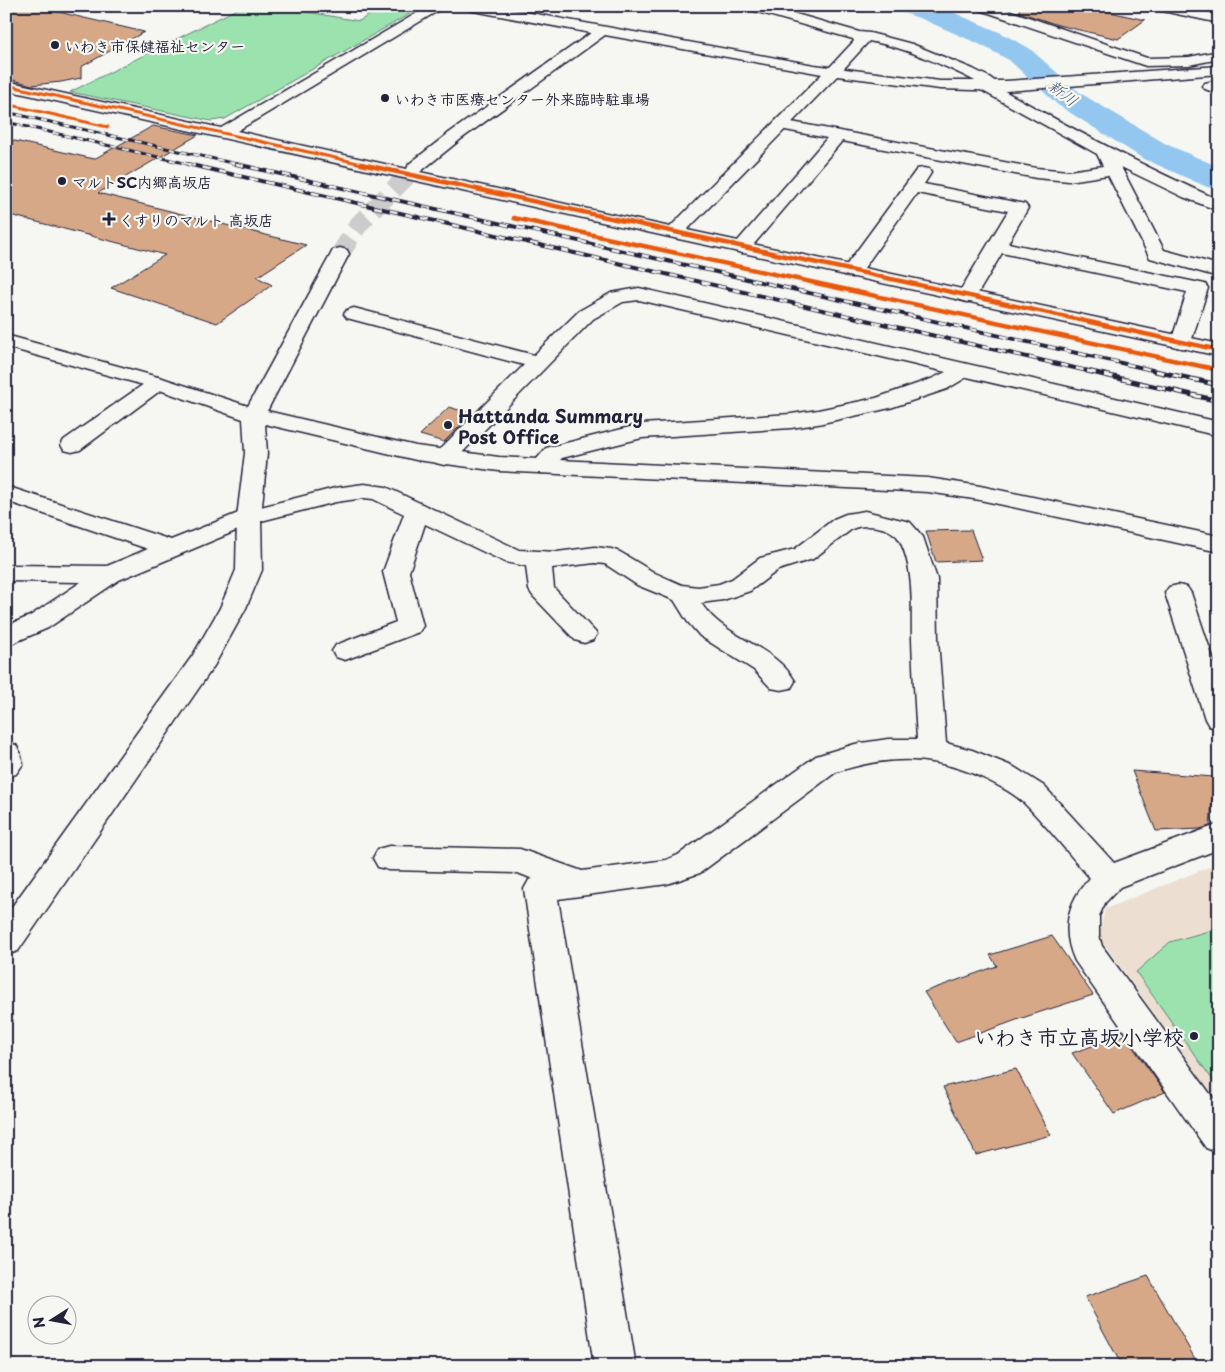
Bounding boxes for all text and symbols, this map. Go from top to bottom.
place label: いわき市保健福祉センター [65,34,245,57]
marker: いわき市保健福祉センター [49,39,61,51]
water label: 新川 [1044,73,1084,111]
place label: いわき市医療センター外来臨時駐車場 [395,87,650,110]
marker: いわき市医療センター外来臨時駐車場 [379,92,391,104]
place label: マルトSC内郷高坂店 [72,170,212,193]
marker: マルトSC内郷高坂店 [56,175,68,187]
place label: くすりのマルト 高坂店 [119,208,274,231]
marker: くすりのマルト 高坂店 [103,213,115,225]
place label: Hattanda Summary Post Office [458,402,643,450]
marker: Hattanda Summary Post Office [442,419,454,431]
place label: いわき市立高坂小学校 [974,1020,1184,1052]
marker: いわき市立高坂小学校 [1188,1030,1200,1042]
north arrow [28,1294,78,1344]
text: N [27,1315,50,1330]

